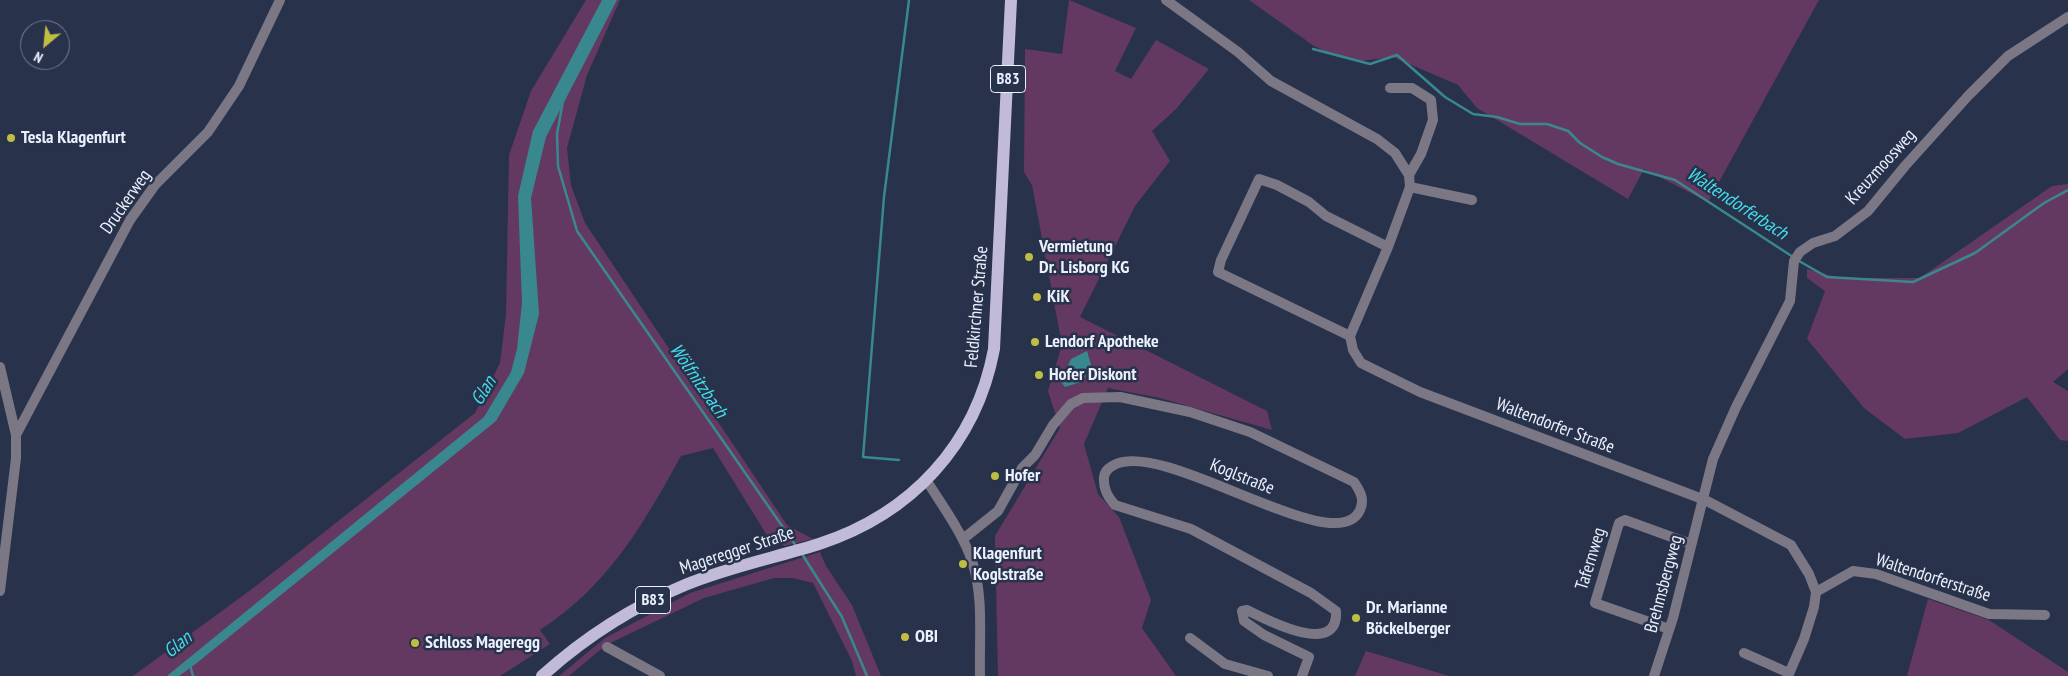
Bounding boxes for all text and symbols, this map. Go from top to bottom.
north arrow [20,20,70,70]
text: N [31,48,46,67]
road number: B83 [990,66,1026,92]
street label: Kreuzmoosweg [1842,125,1920,209]
place label: Tesla Klagenfurt [21,127,126,149]
marker: Tesla Klagenfurt [5,132,17,144]
water label: Waltendorferbach [1682,163,1792,245]
street label: Druckerweg [96,166,156,238]
place label: Vermietung Dr. Lisborg KG [1039,236,1129,278]
street label: Feldkirchner Straße [961,245,993,369]
marker: Vermietung Dr. Lisborg KG [1023,251,1035,263]
place label: KiK [1047,286,1070,308]
marker: KiK [1031,291,1043,303]
place label: Lendorf Apotheke [1045,331,1159,353]
marker: Lendorf Apotheke [1029,336,1041,348]
water label: Wölfnitzbach [664,340,732,422]
place label: Hofer Diskont [1049,364,1136,386]
marker: Hofer Diskont [1033,369,1045,381]
water label: Glan [466,372,502,410]
street label: Waltendorfer Straße [1493,393,1617,459]
street label: Koglstraße [1207,454,1277,500]
place label: Hofer [1005,465,1040,487]
marker: Hofer [989,470,1001,482]
street label: Mageregger Straße [677,522,797,580]
street label: Tafernweg [1571,525,1611,593]
street label: Brehmsbergweg [1641,533,1687,635]
place label: Klagenfurt Koglstraße [973,543,1044,586]
street label: Waltendorferstraße [1873,549,1993,607]
marker: Klagenfurt Koglstraße [957,558,969,570]
road number: B83 [636,586,670,614]
place label: Dr. Marianne Böckelberger [1366,597,1450,640]
marker: Dr. Marianne Böckelberger [1350,612,1362,624]
place label: OBI [915,626,938,648]
water label: Glan [159,627,197,663]
marker: OBI [899,631,911,643]
place label: Schloss Mageregg [425,632,540,654]
marker: Schloss Mageregg [409,637,421,649]

